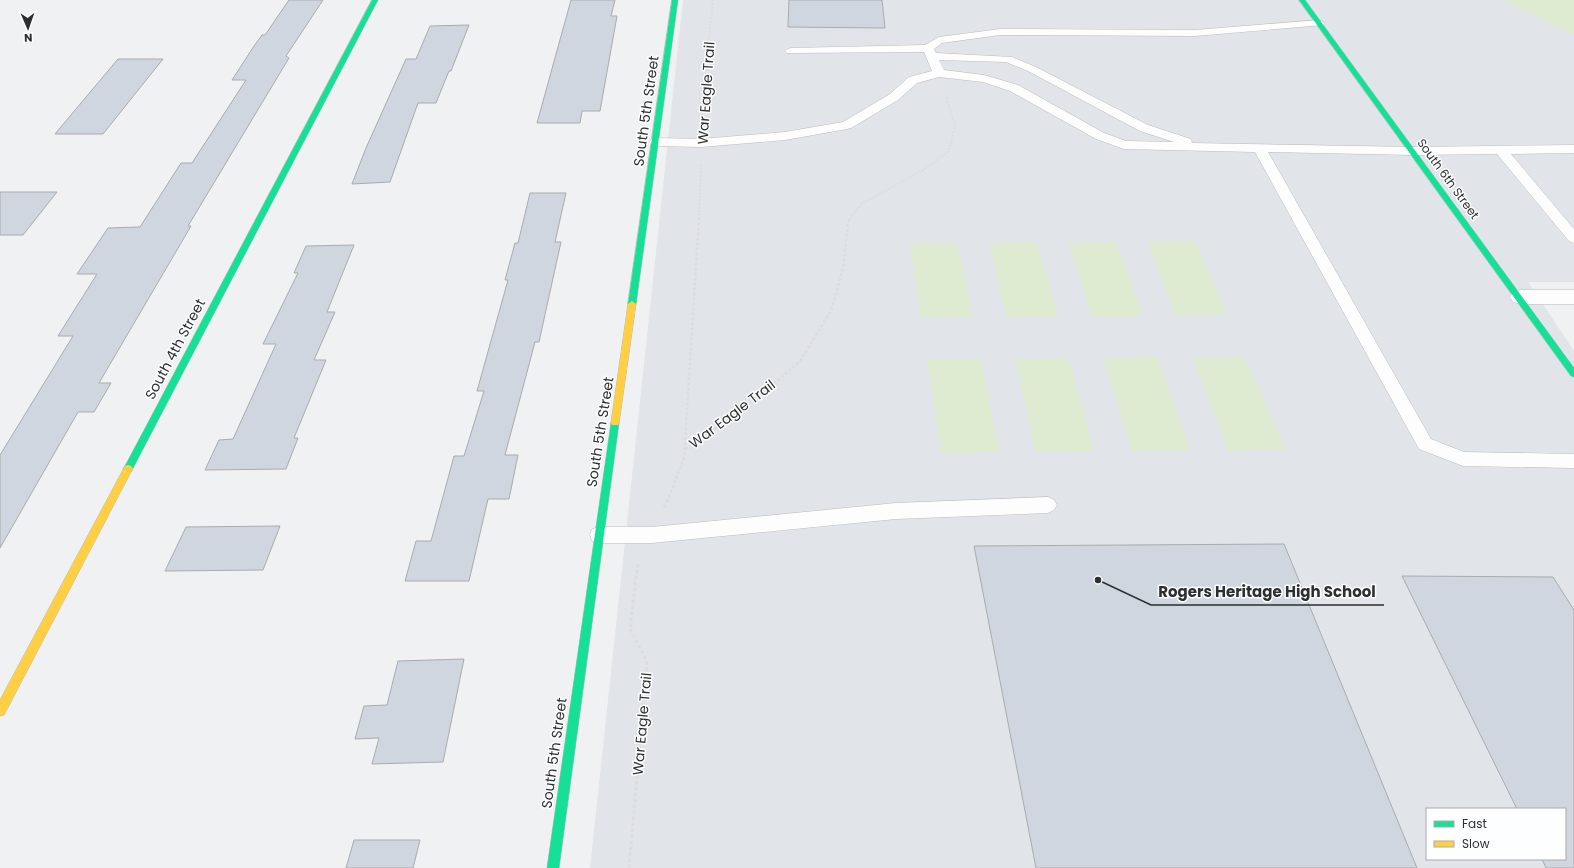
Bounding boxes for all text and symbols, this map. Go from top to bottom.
north arrow [8,8,48,48]
text: N [24,30,33,46]
street label: War Eagle Trail [692,41,720,145]
street label: South 5th Street [628,54,664,168]
street label: South 6th Street [1413,135,1483,222]
street label: South 4th Street [140,295,210,403]
street label: South 5th Street [581,375,619,489]
street label: War Eagle Trail [685,375,779,453]
callout: Rogers Heritage High School [1151,578,1384,605]
text: Rogers Heritage High School [1158,581,1376,602]
street label: War Eagle Trail [628,672,656,776]
street label: South 5th Street [536,696,572,810]
legend [1426,808,1566,860]
text: Fast [1462,815,1487,832]
text: Slow [1462,835,1490,852]

